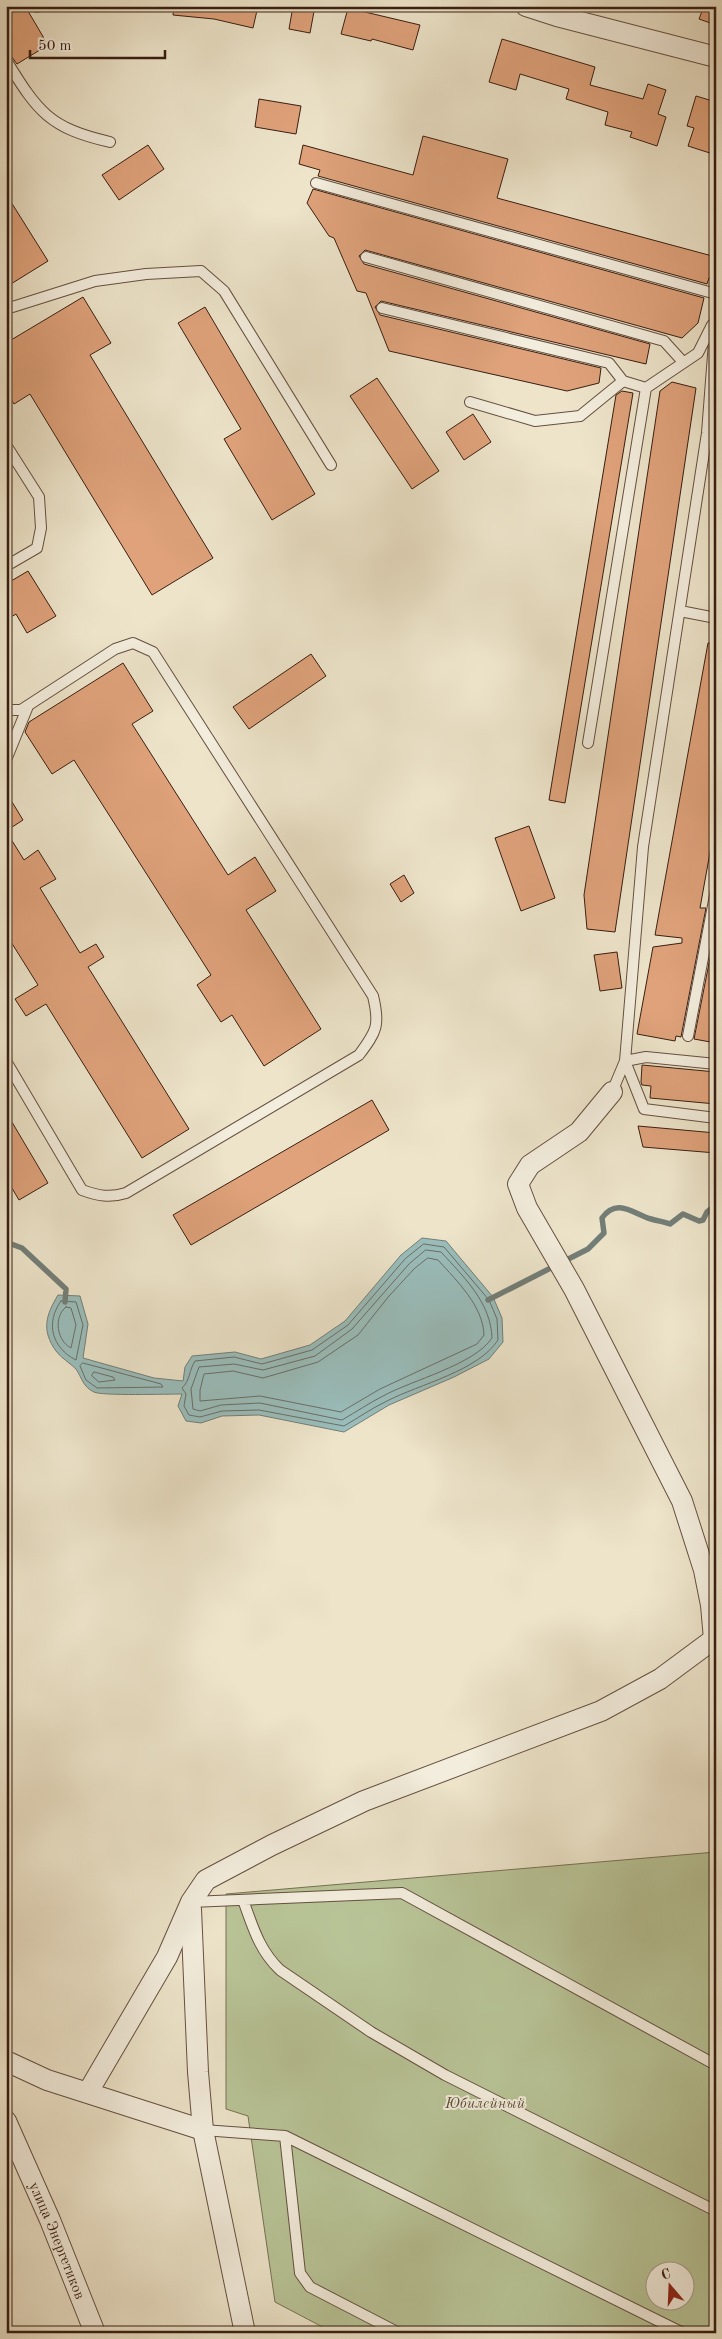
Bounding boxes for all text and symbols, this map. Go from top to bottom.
scale bar [30,28,165,60]
text: 50 m [38,39,72,54]
park label: Юбилейный [444,2096,526,2112]
street label: улица Энергетиков [25,2180,87,2302]
north arrow [644,2262,694,2312]
text: С [659,2267,673,2283]

